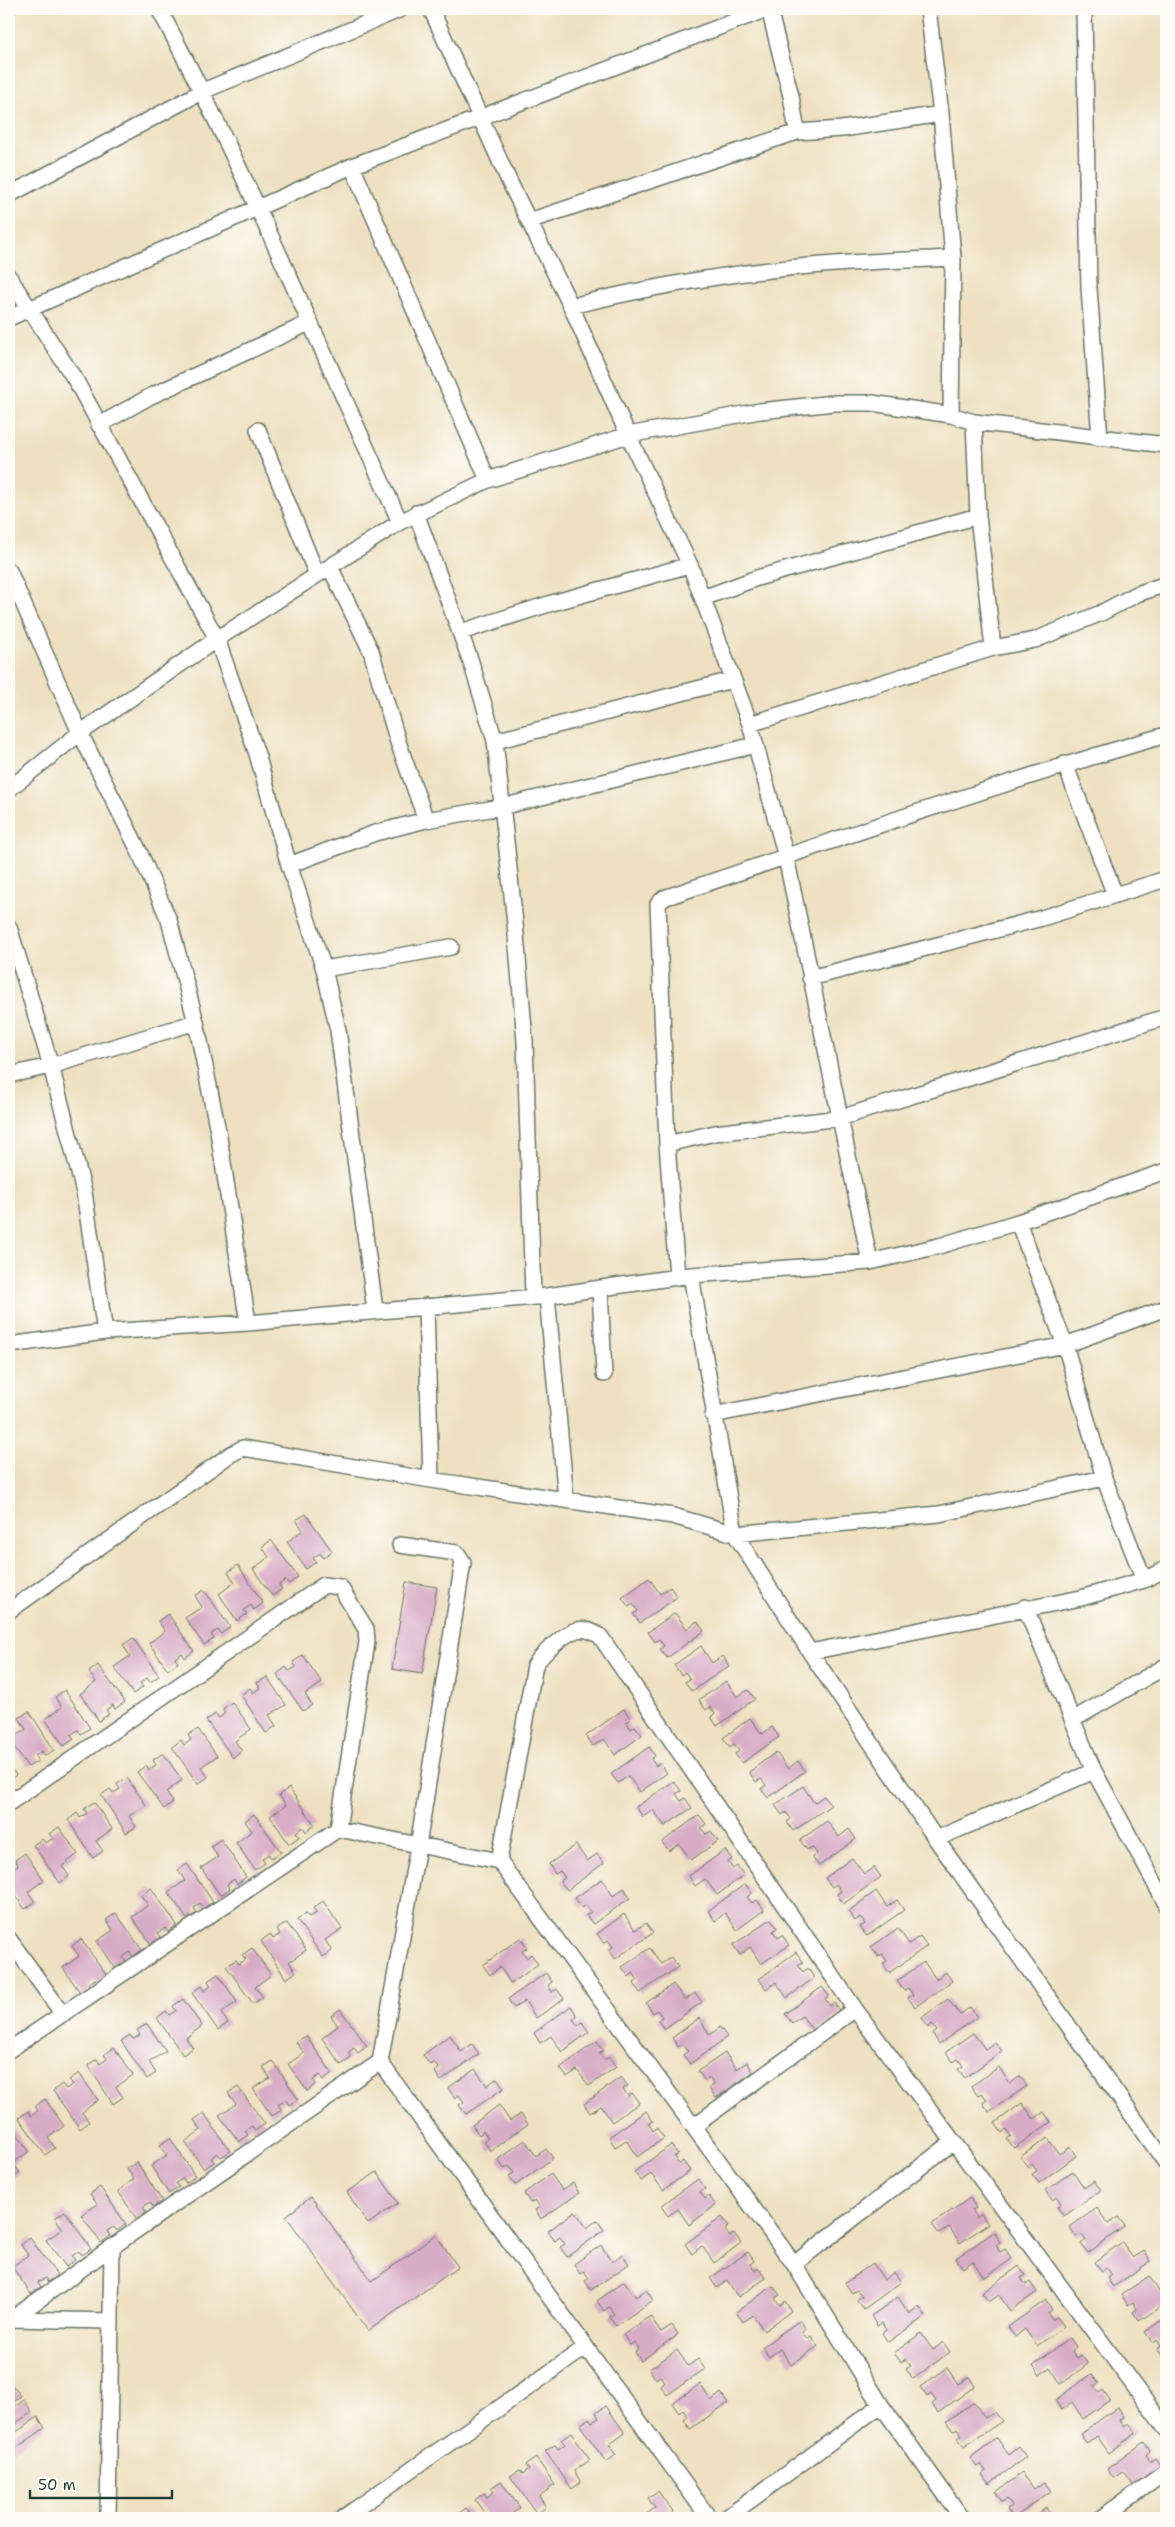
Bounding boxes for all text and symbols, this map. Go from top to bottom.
scale bar [30,2467,172,2499]
text: 50 m [38,2475,76,2495]

